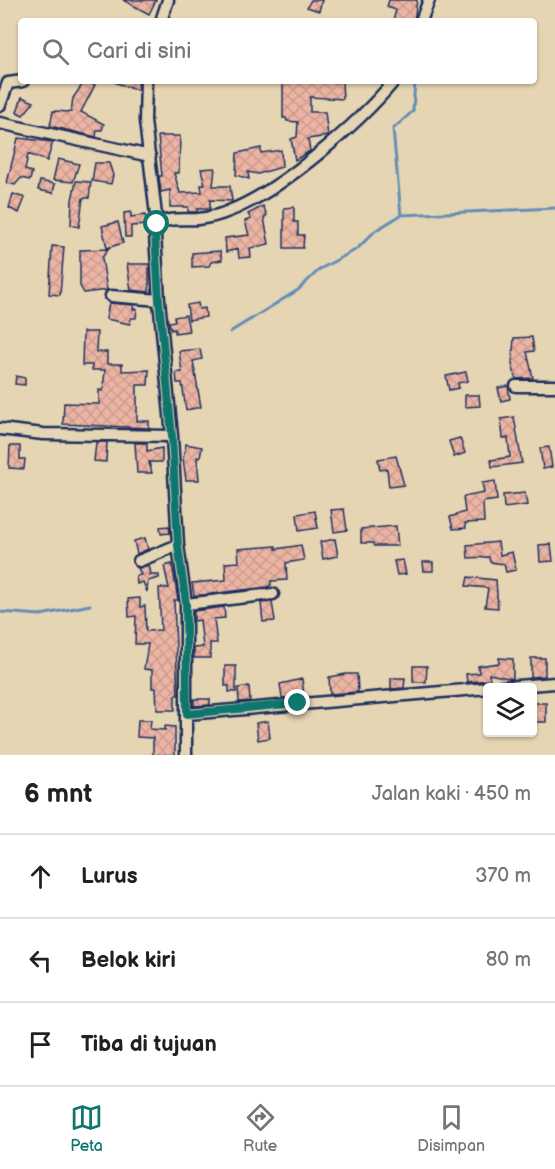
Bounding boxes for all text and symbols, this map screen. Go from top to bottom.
search box [18,18,537,84]
icon: search [39,35,72,68]
text: Cari di sini [87,38,191,65]
route start [143,210,169,236]
map controls [483,683,537,737]
button: layers [483,683,537,737]
route end [284,689,310,715]
text: 6 mnt [24,779,92,810]
text: Jalan kaki · 450 m [372,782,531,806]
icon: ahead [24,860,57,893]
text: Lurus [81,863,137,890]
text: 370 m [475,864,531,888]
icon: left [24,944,57,977]
text: Belok kiri [81,947,176,974]
text: 80 m [486,948,531,972]
icon: arrive [24,1028,57,1061]
text: Tiba di tujuan [81,1031,217,1058]
tab: Peta [70,1101,103,1156]
tab: Rute [243,1101,277,1156]
tab: Disimpan [417,1101,485,1156]

